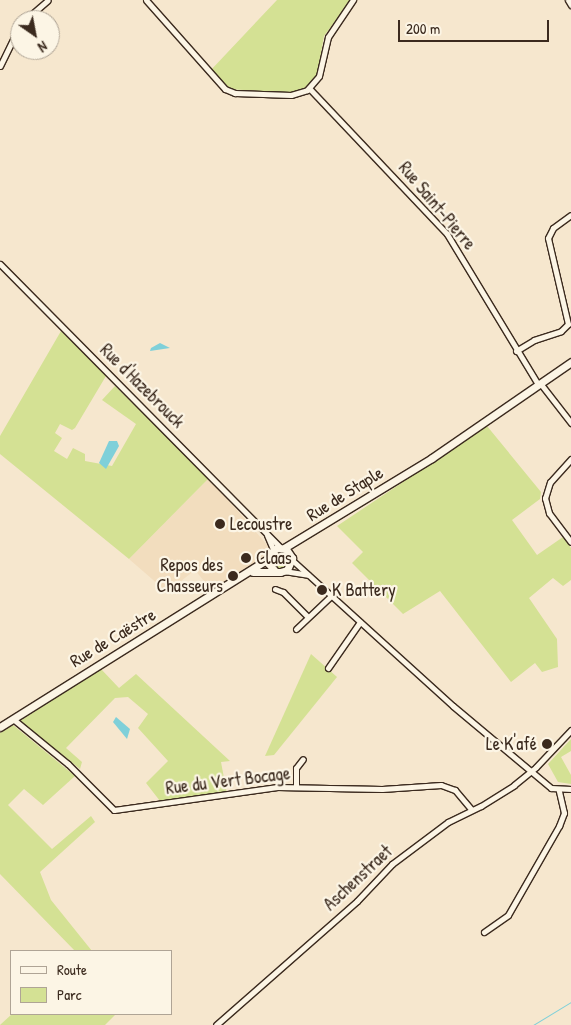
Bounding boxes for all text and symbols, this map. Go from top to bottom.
north arrow [10,10,60,60]
scale bar [401,10,552,42]
text: 200 m [406,18,440,39]
text: N [35,37,51,57]
street label: Rue Saint-Pierre [394,157,480,255]
street label: Rue d'Hazebrouck [95,339,189,433]
street label: Rue de Staple [303,462,387,526]
place label: Lecoustre [230,513,293,535]
marker: Lecoustre [214,518,226,530]
place label: Claas [256,547,292,569]
marker: Claas [240,552,252,564]
place label: Repos des Chasseurs [156,555,223,598]
marker: Repos des Chasseurs [227,570,239,582]
place label: K Battery [332,579,396,601]
marker: K Battery [316,584,328,596]
street label: Rue de Caëstre [66,604,160,672]
place label: Le K'afé [486,733,537,755]
marker: Le K'afé [541,738,553,750]
street label: Rue du Vert Bocage [165,763,291,799]
street label: Aschenstraet [319,841,397,915]
legend [10,950,172,1015]
text: Route [57,959,87,980]
text: Parc [57,984,82,1005]

